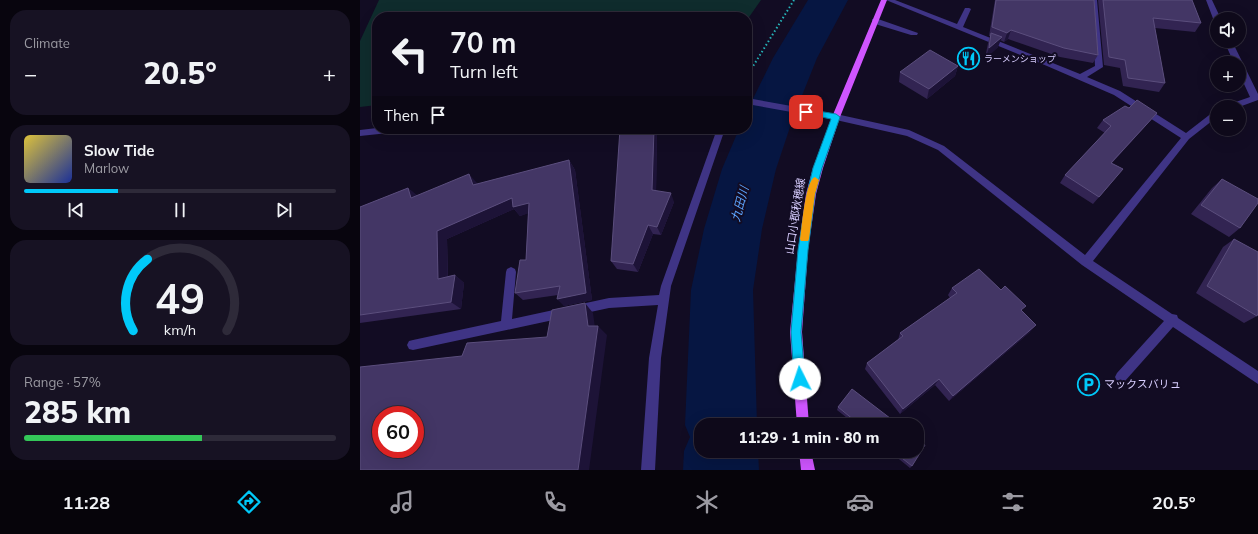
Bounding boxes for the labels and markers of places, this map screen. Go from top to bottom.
restaurant icon: ラーメンショップ [956,46,982,72]
place label: ラーメンショップ [984,53,1056,64]
pin [789,95,823,129]
parking icon: マックスバリュ [1076,371,1102,397]
place label: マックスバリュ [1104,377,1181,391]

